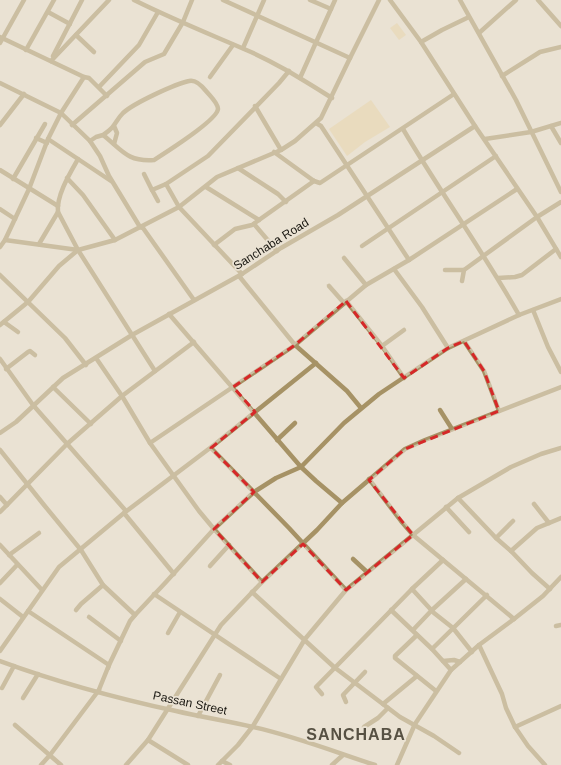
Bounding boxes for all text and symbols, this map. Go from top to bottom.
street label: Sanchaba Road [231,215,311,273]
street label: Passan Street [152,688,229,718]
district label: SANCHABA [306,726,406,743]

